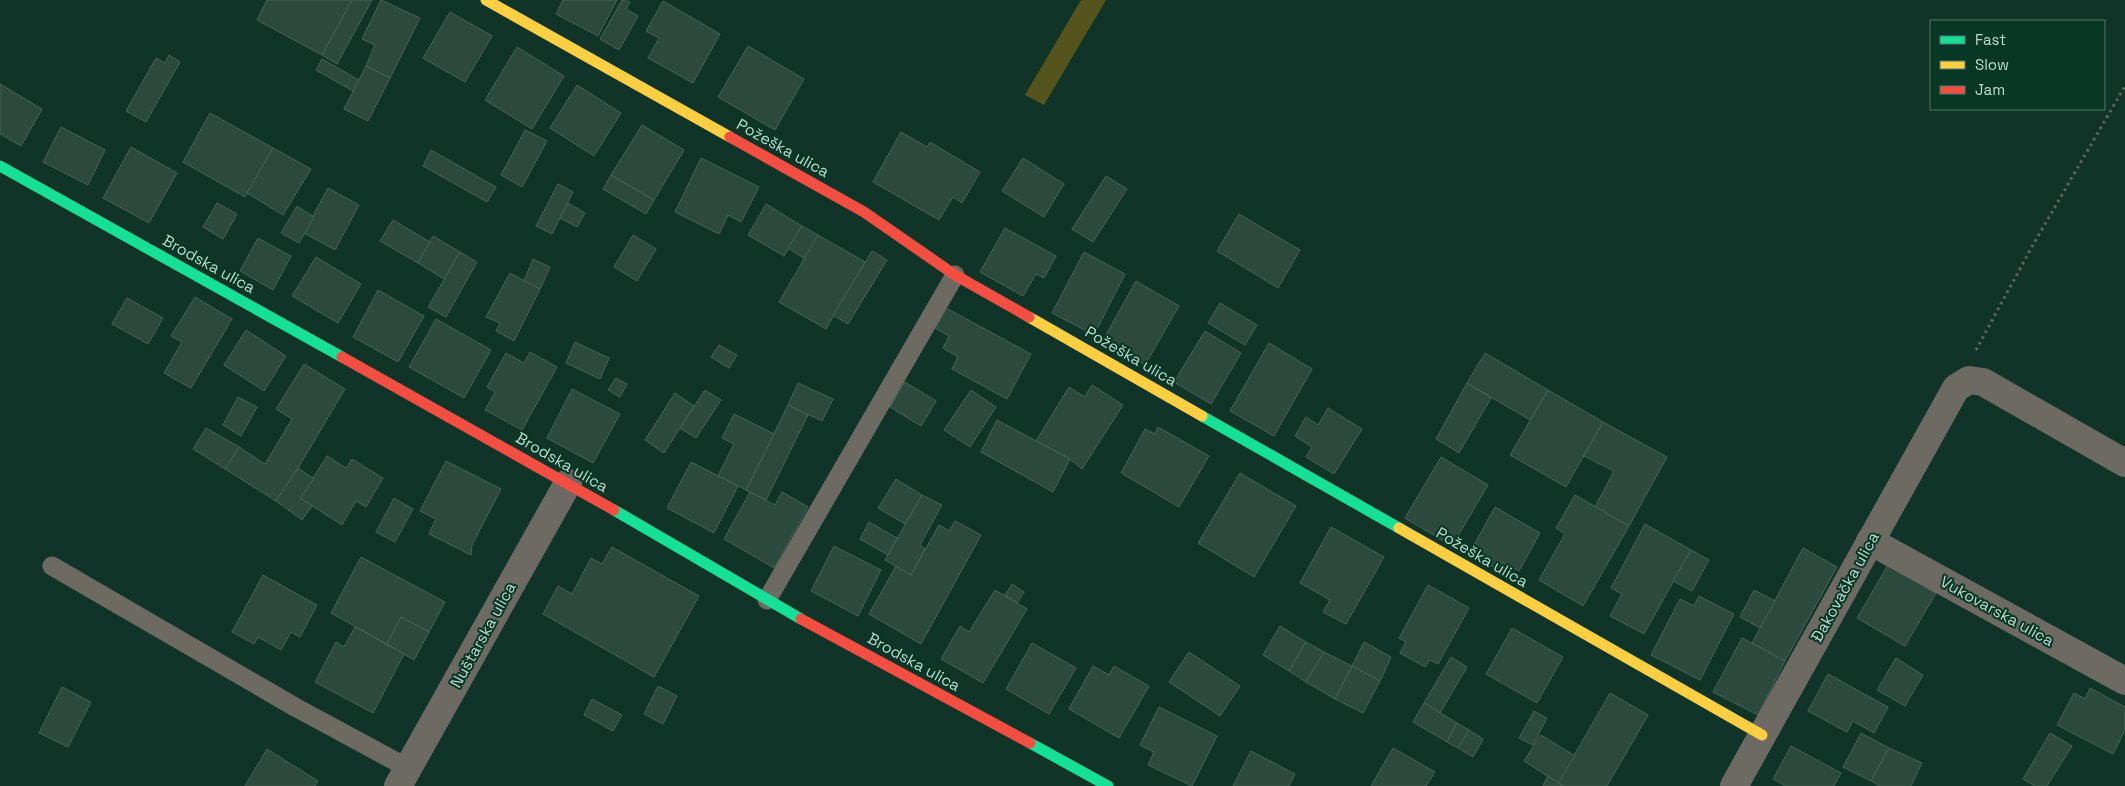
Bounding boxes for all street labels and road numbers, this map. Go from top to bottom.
street label: Požeška ulica [733,114,833,182]
street label: Brodska ulica [159,230,259,298]
street label: Požeška ulica [1081,321,1181,391]
street label: Brodska ulica [512,427,612,497]
street label: Požeška ulica [1432,522,1532,592]
street label: Đakovačka ulica [1806,528,1884,646]
street label: Vukovarska ulica [1936,571,2058,651]
street label: Nuštarska ulica [445,578,521,692]
street label: Brodska ulica [864,628,964,696]

